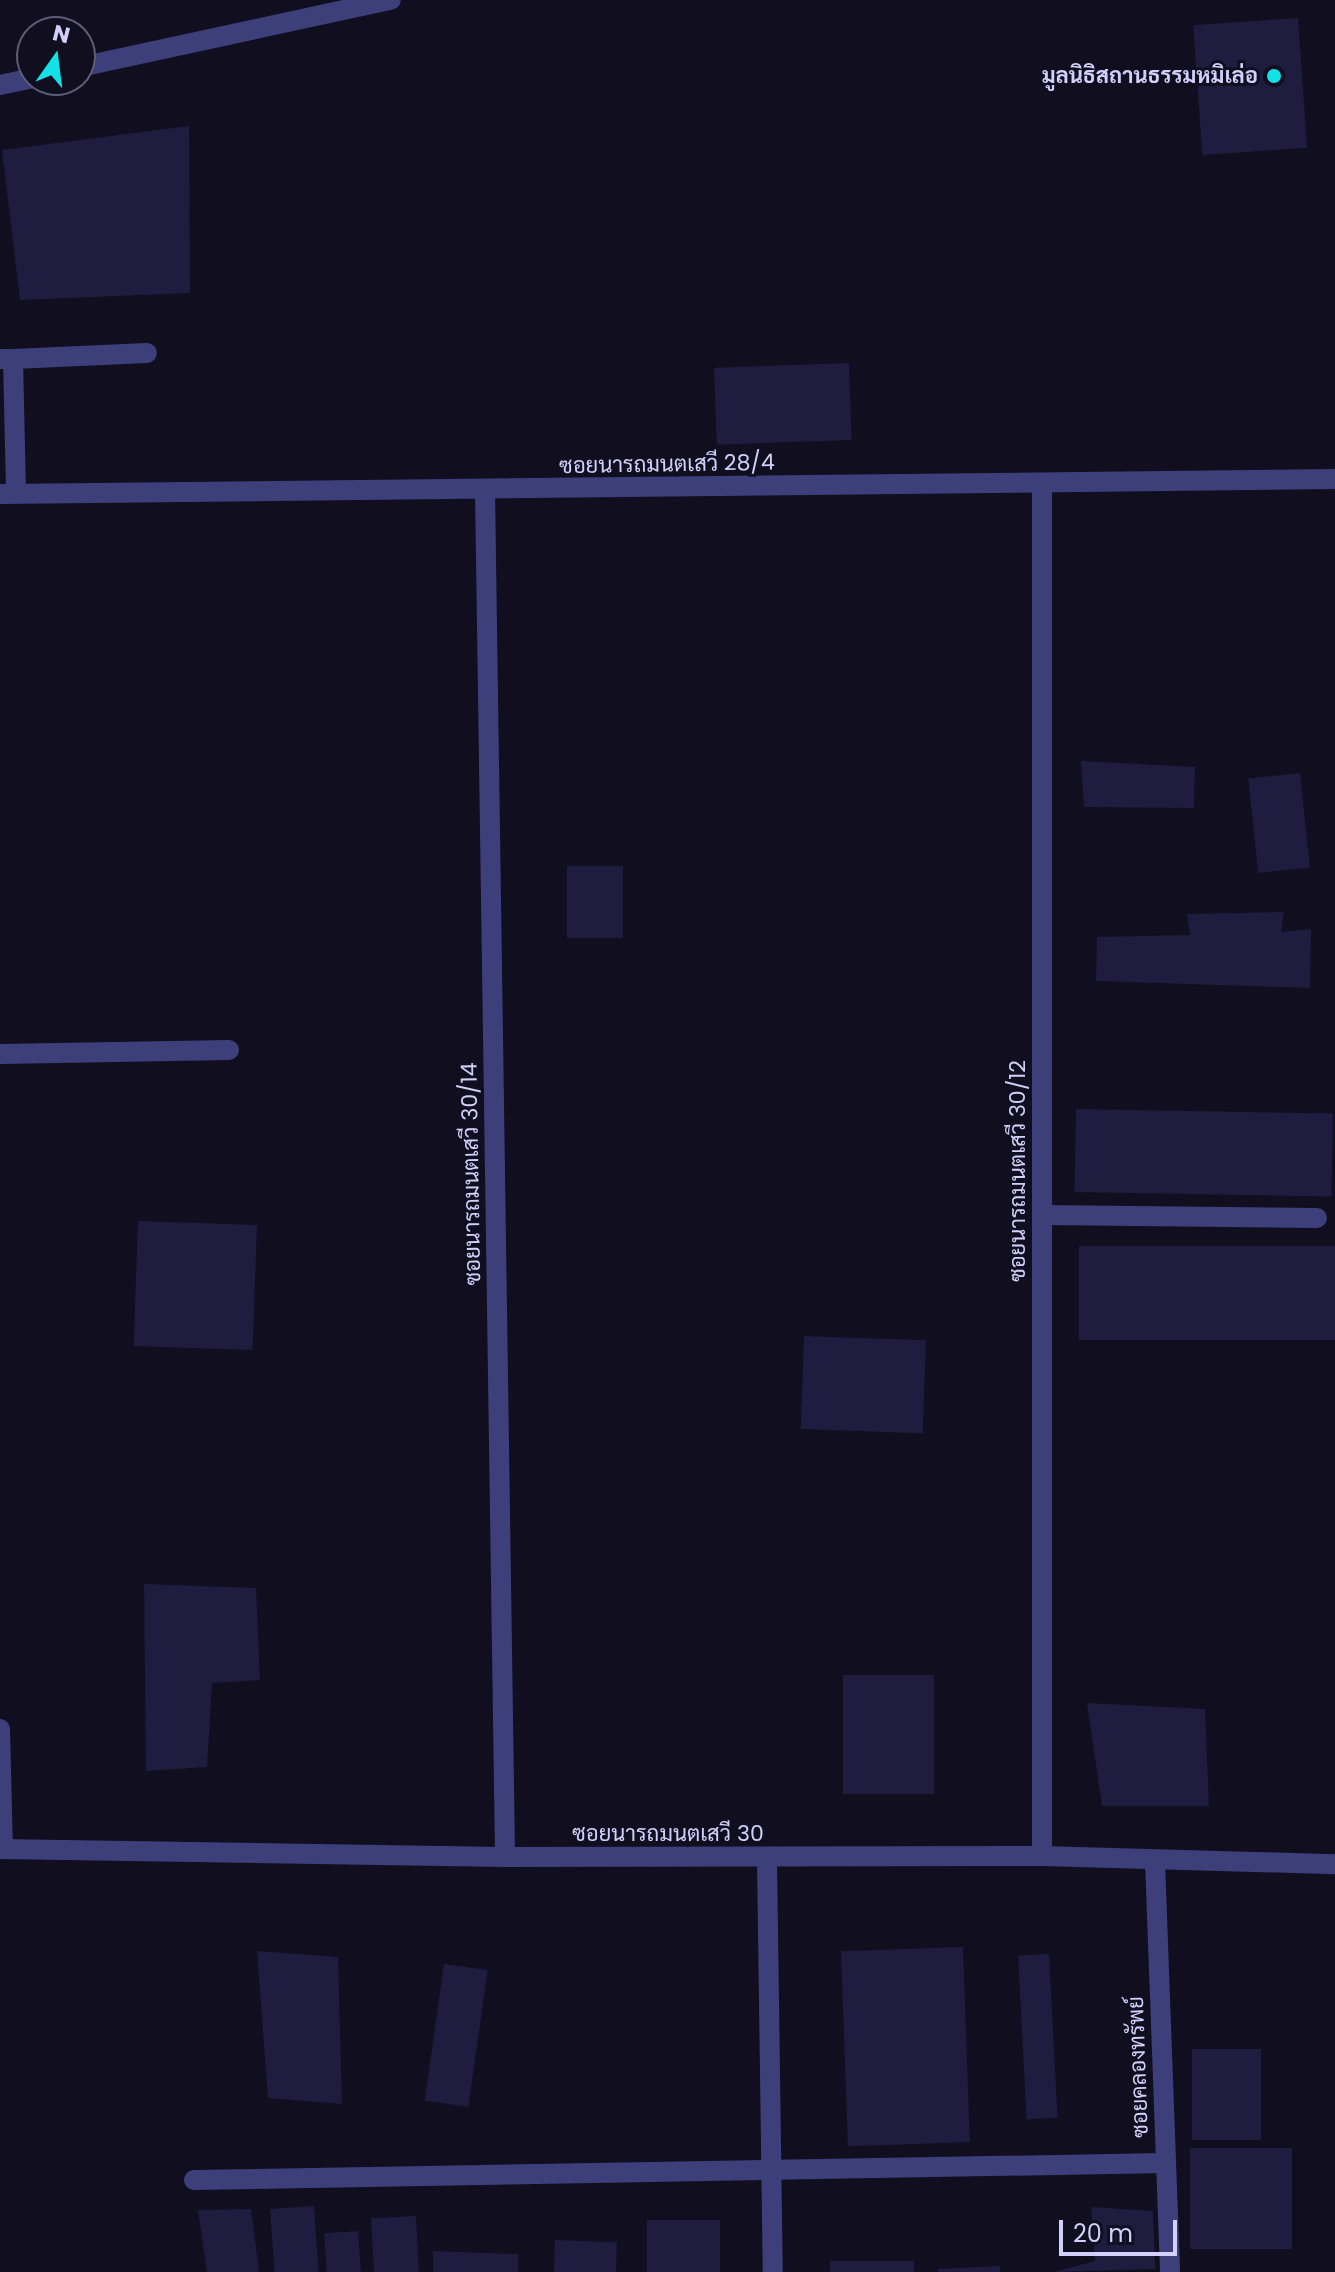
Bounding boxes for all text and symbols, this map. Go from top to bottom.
north arrow [16,16,96,96]
text: N [50,17,73,51]
place label: มูลนิธิสถานธรรมหมิเล่อ [1042,63,1258,89]
marker: มูลนิธิสถานธรรมหมิเล่อ [1265,67,1283,85]
street label: ซอยนารถมนตเสวี 28/4 [559,449,775,479]
street label: ซอยนารถมนตเสวี 30/12 [1005,1060,1031,1282]
street label: ซอยนารถมนตเสวี 30/14 [456,1062,486,1286]
street label: ซอยนารถมนตเสวี 30 [572,1821,764,1847]
street label: ซอยคลองทรัพย์ [1122,1996,1154,2138]
scale bar [1063,2204,1181,2254]
text: 20 m [1073,2217,1133,2250]

